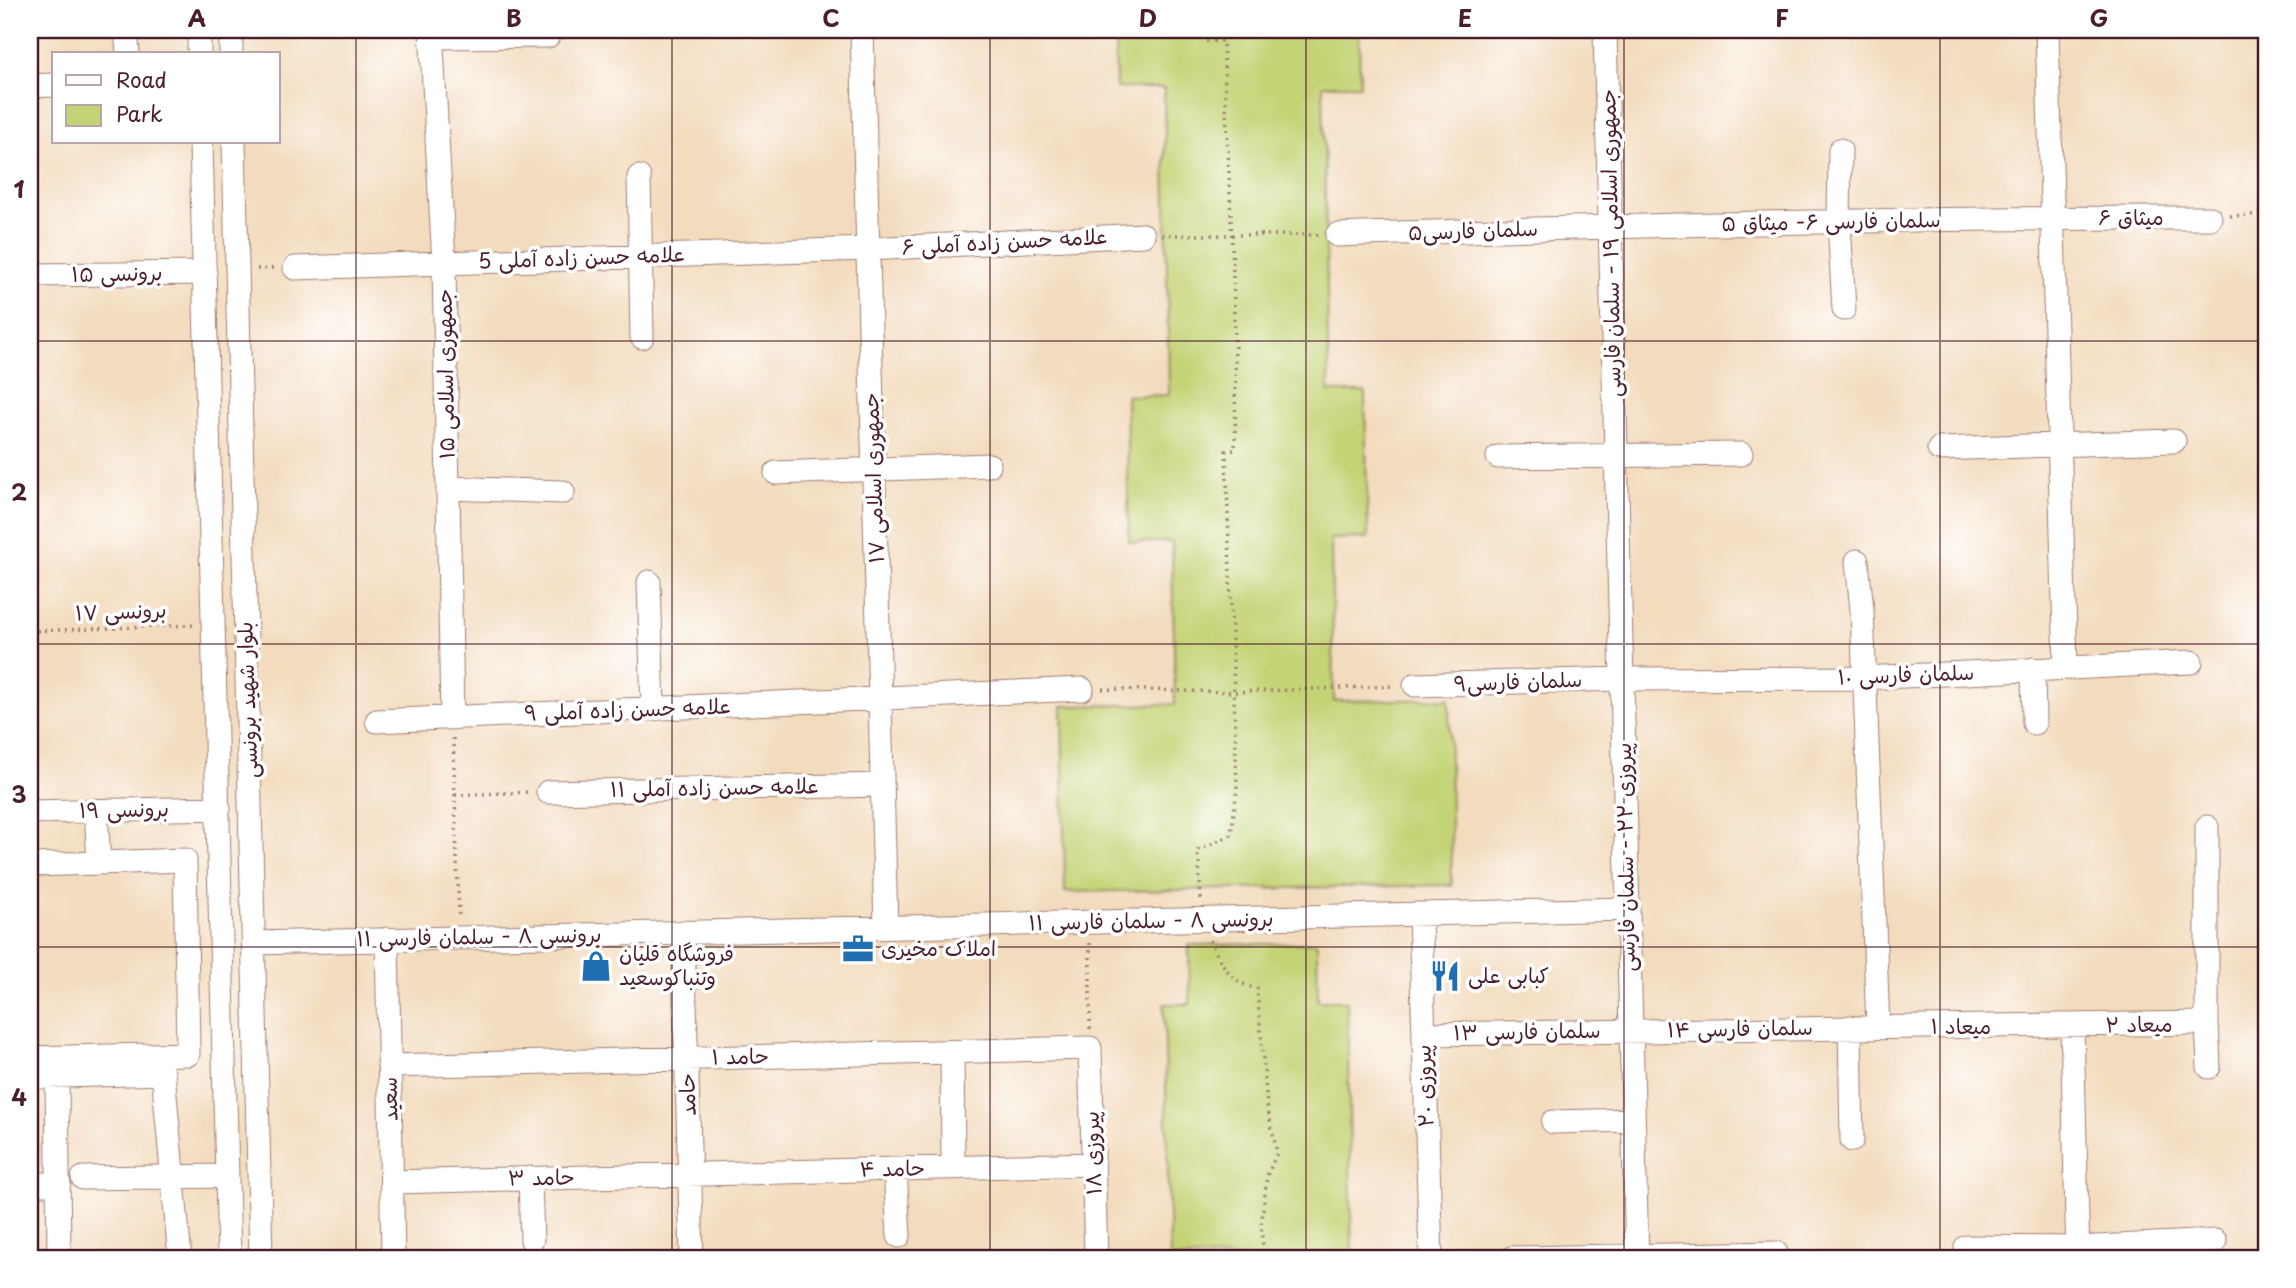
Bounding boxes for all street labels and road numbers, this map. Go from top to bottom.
street label: جمهوری اسلامی ۱۹ - سلمان فارسی [1590,89,1628,397]
street label: میثاق ۶ [2098,200,2164,232]
street label: سلمان فارسی ۶- میثاق ۵ [1721,202,1941,238]
street label: سلمان فارسی۵ [1407,211,1538,247]
street label: علامه حسن زاده آملی ۶ [901,219,1109,261]
street label: علامه حسن زاده آملی 5 [477,236,686,276]
street label: برونسی ۱۵ [71,255,163,289]
street label: جمهوری اسلامی ۱۵ [427,289,461,459]
street label: جمهوری اسلامی ۱۷ [853,392,891,564]
street label: برونسی ۱۷ [75,592,167,628]
street label: بلوار شهید برونسی [227,621,265,779]
street label: سلمان فارسی ۱۰ [1837,655,1975,691]
street label: سلمان فارسی۹ [1453,662,1583,698]
street label: علامه حسن زاده آملی ۹ [524,688,732,728]
street label: پیروزی ۲۲ - سلمان فارسی [1606,742,1642,972]
street label: علامه حسن زاده آملی ۱۱ [610,768,820,804]
street label: برونسی ۱۹ [79,791,169,825]
street label: برونسی ۸ - سلمان فارسی ۱۱ [1028,901,1274,937]
street label: برونسی ۸ - سلمان فارسی ۱۱ [356,917,602,953]
street label: میعاد ۲ [2105,1006,2173,1040]
street label: میعاد ۱ [1931,1009,1991,1041]
street label: سلمان فارسی ۱۴ [1667,1010,1813,1044]
street label: سلمان فارسی ۱۳ [1453,1013,1601,1047]
street label: حامد ۱ [711,1039,769,1071]
street label: پیروزی ۲۰ [1406,1044,1440,1128]
street label: حامد [669,1073,703,1117]
street label: سعید [372,1077,404,1122]
street label: پیروزی ۱۸ [1074,1111,1108,1196]
street label: حامد ۴ [859,1150,925,1184]
street label: حامد ۳ [508,1159,574,1193]

